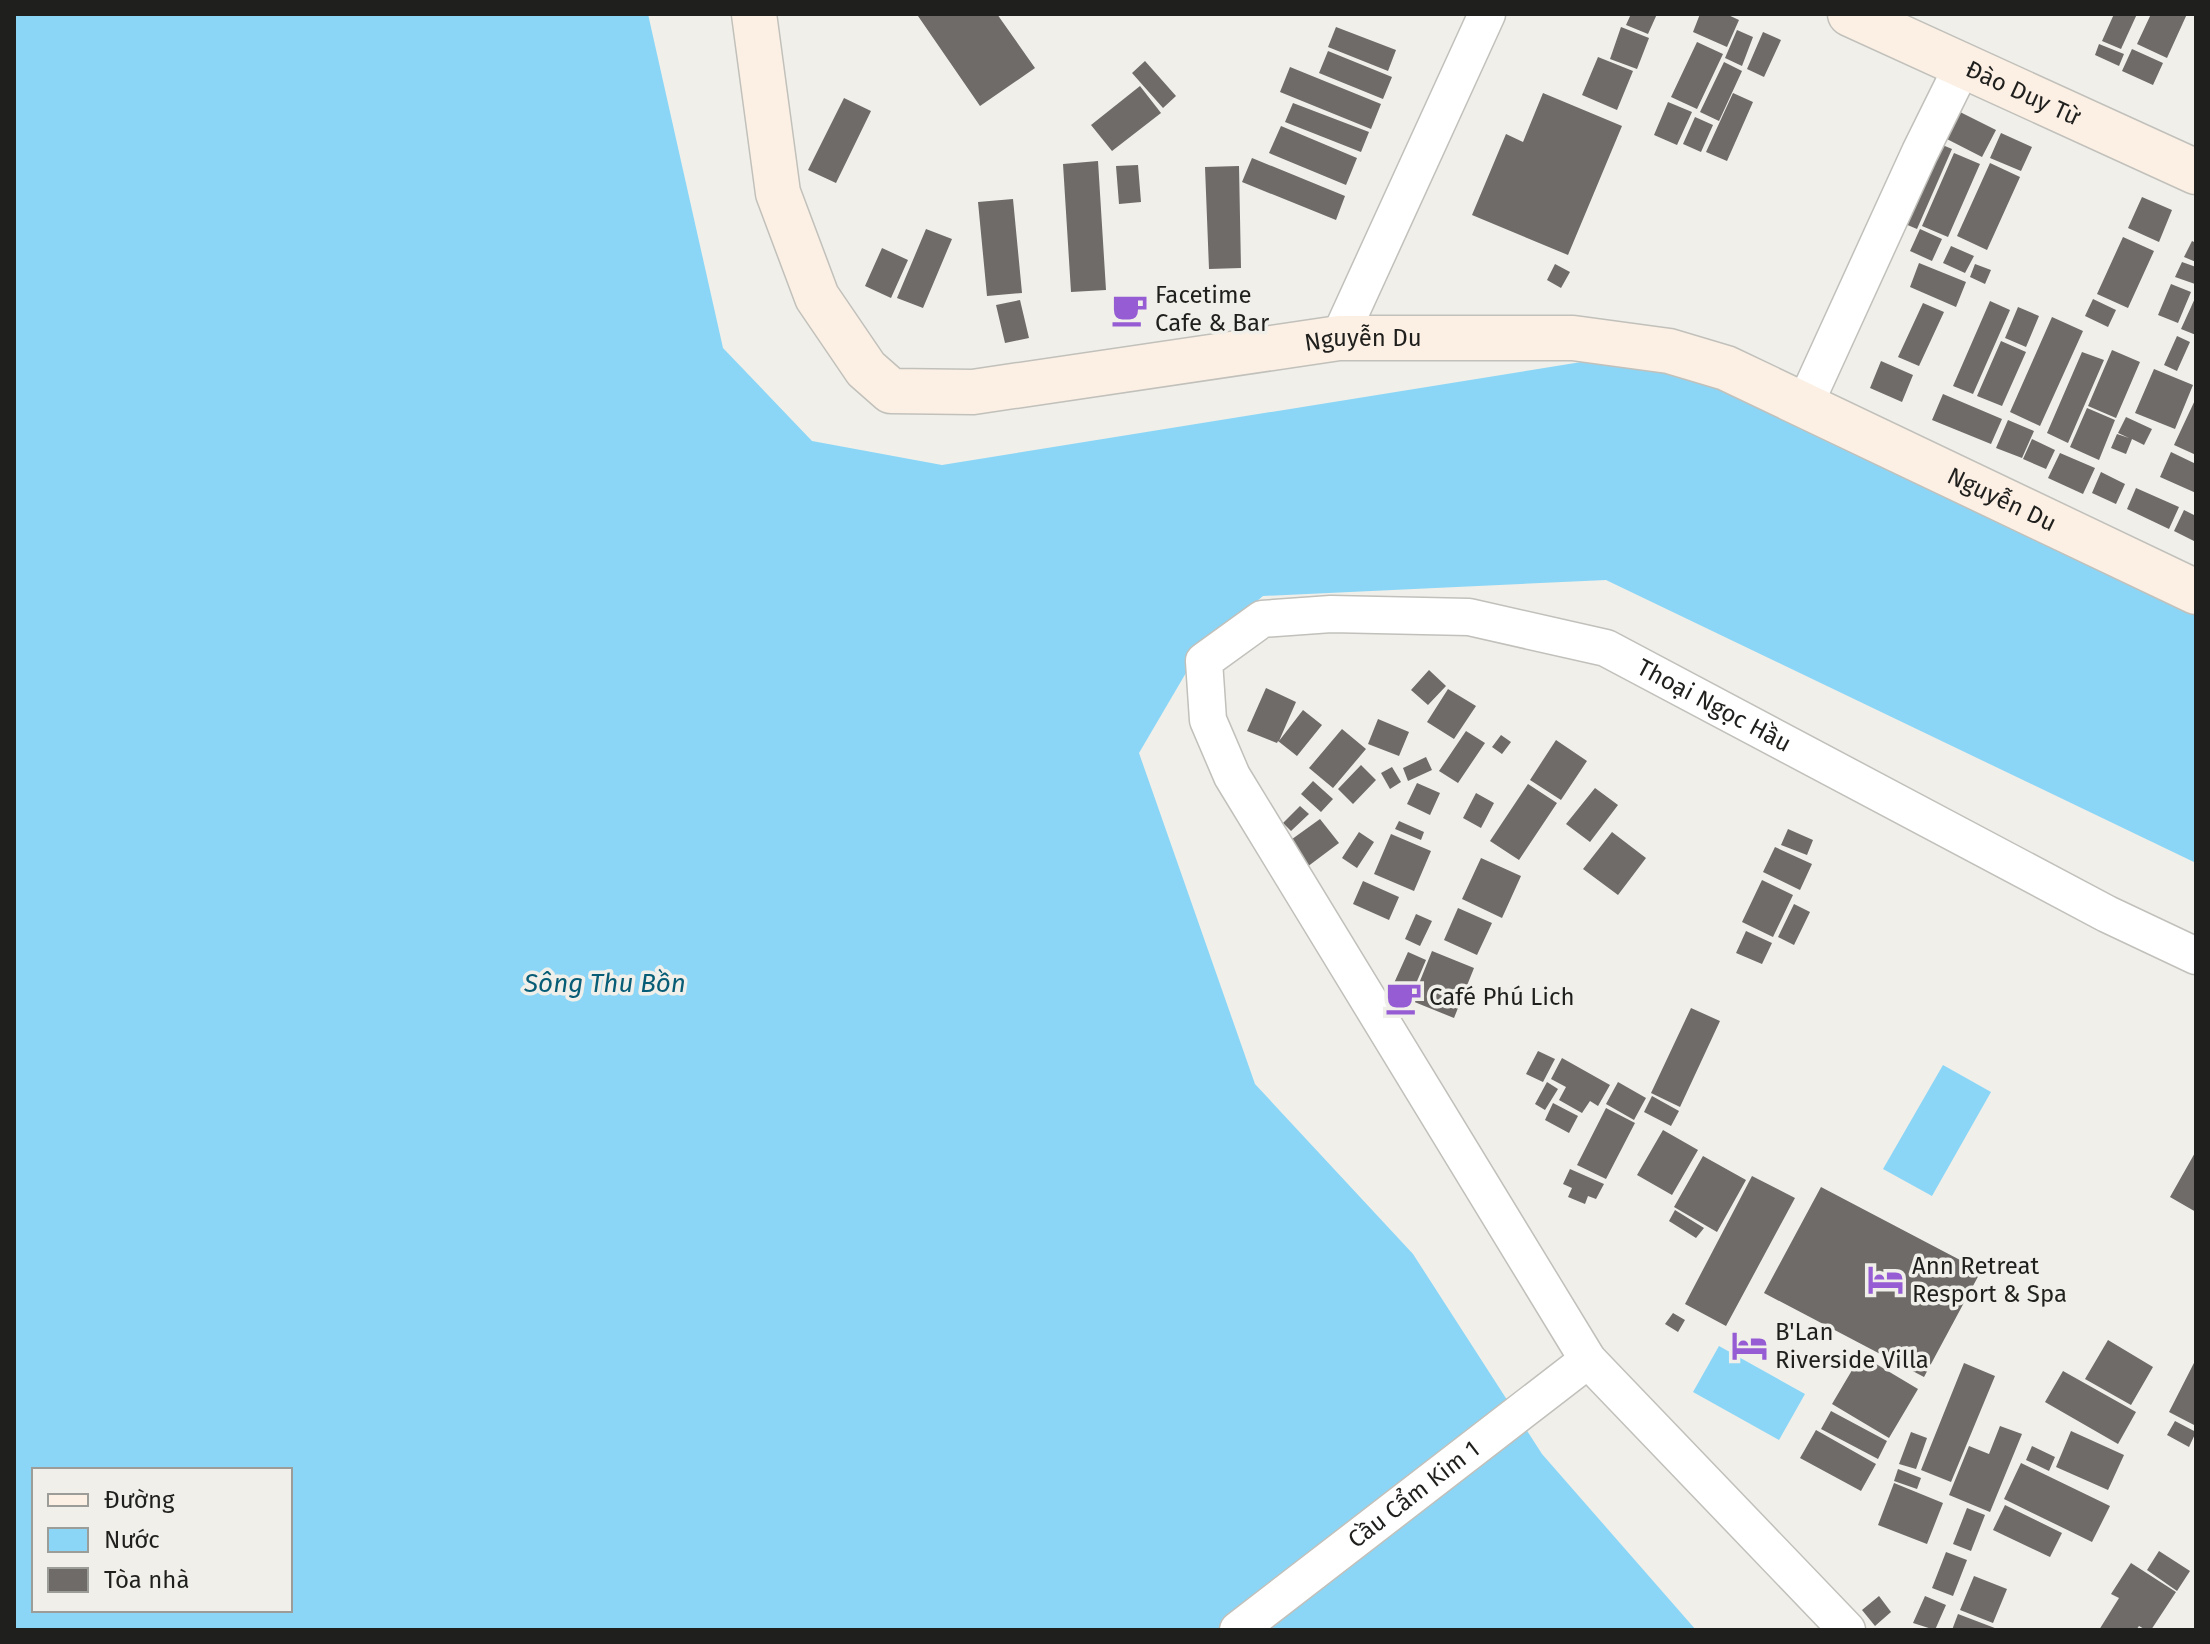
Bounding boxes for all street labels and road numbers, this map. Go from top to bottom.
street label: Đào Duy Từ [1961,55,2085,131]
street label: Nguyễn Du [1303,324,1422,357]
street label: Nguyễn Du [1943,462,2061,537]
street label: Thoại Ngọc Hầu [1632,653,1796,758]
street label: Cầu Cẩm Kim 1 [1343,1435,1485,1554]

